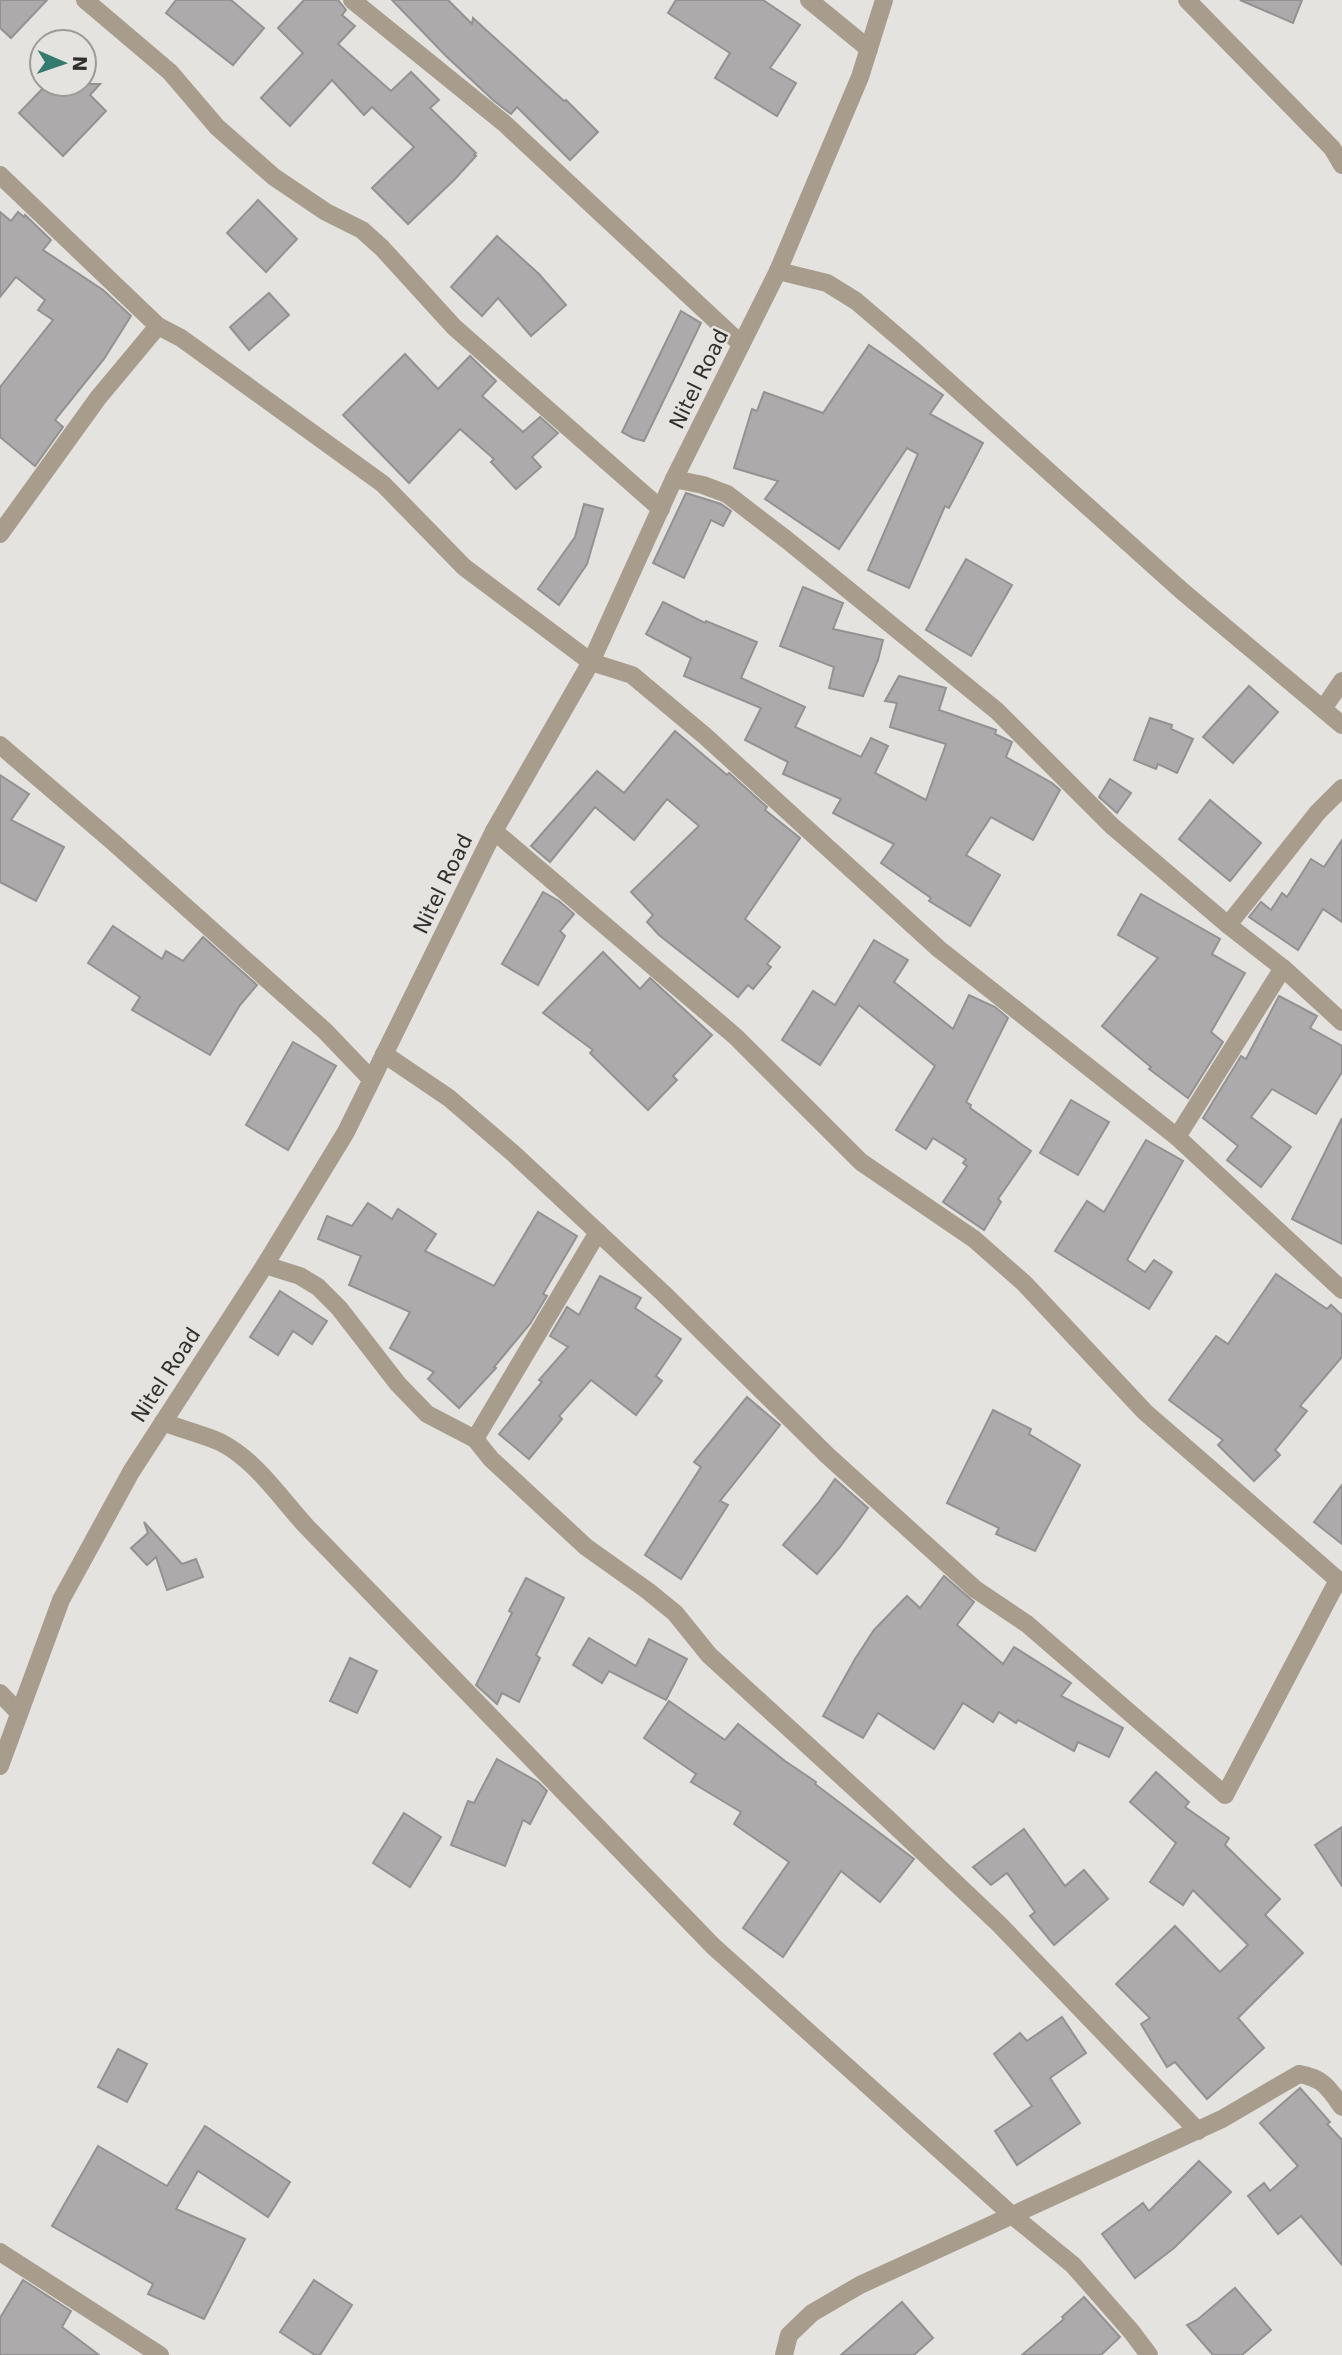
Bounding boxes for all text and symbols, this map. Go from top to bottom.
north arrow [28,28,98,98]
text: N [69,55,91,72]
street label: Nitel Road [665,325,733,433]
street label: Nitel Road [409,830,477,938]
street label: Nitel Road [127,1323,205,1427]

